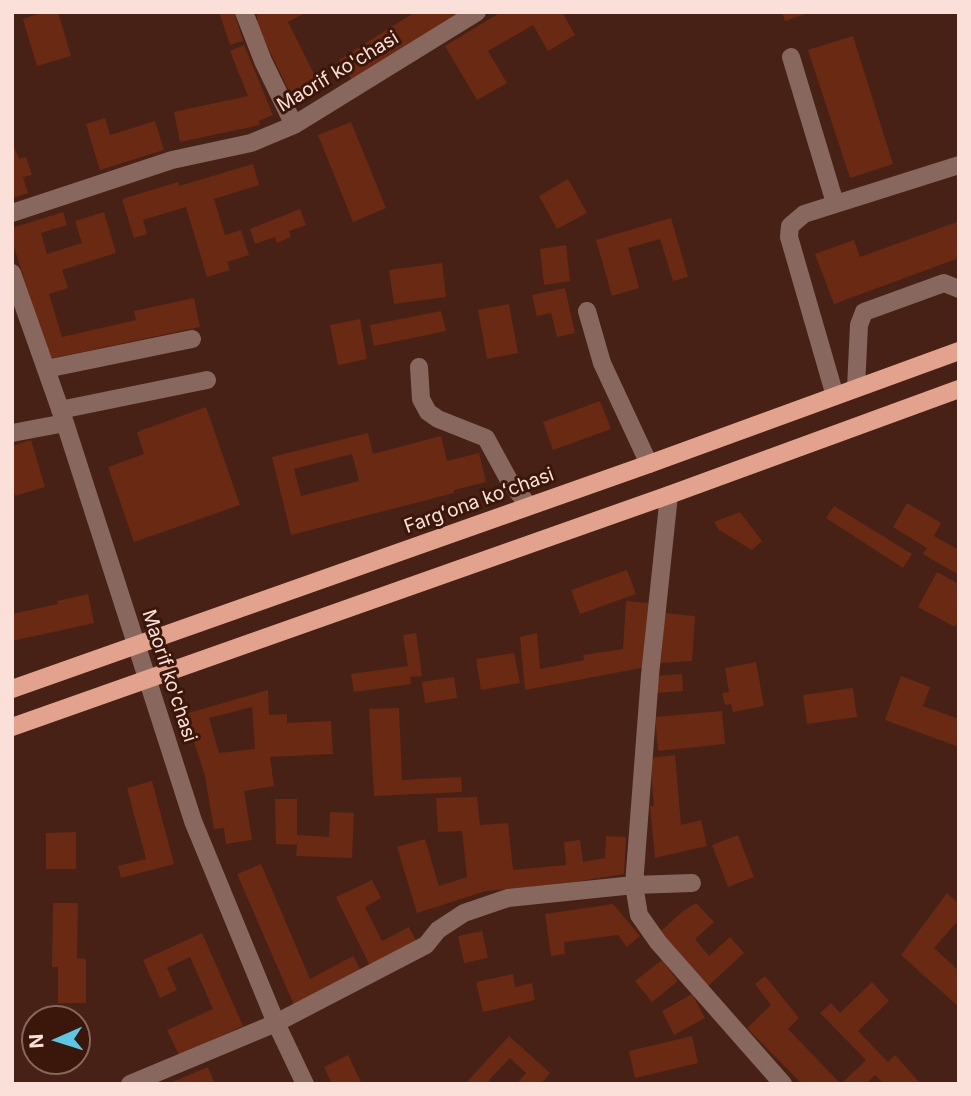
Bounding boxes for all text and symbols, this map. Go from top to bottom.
street label: Maorif ko'chasi [273,27,403,117]
street label: Fargʻona koʻchasi [401,463,557,539]
street label: Maorif ko'chasi [137,607,201,745]
north arrow [21,1005,91,1075]
text: N [25,1033,48,1049]

